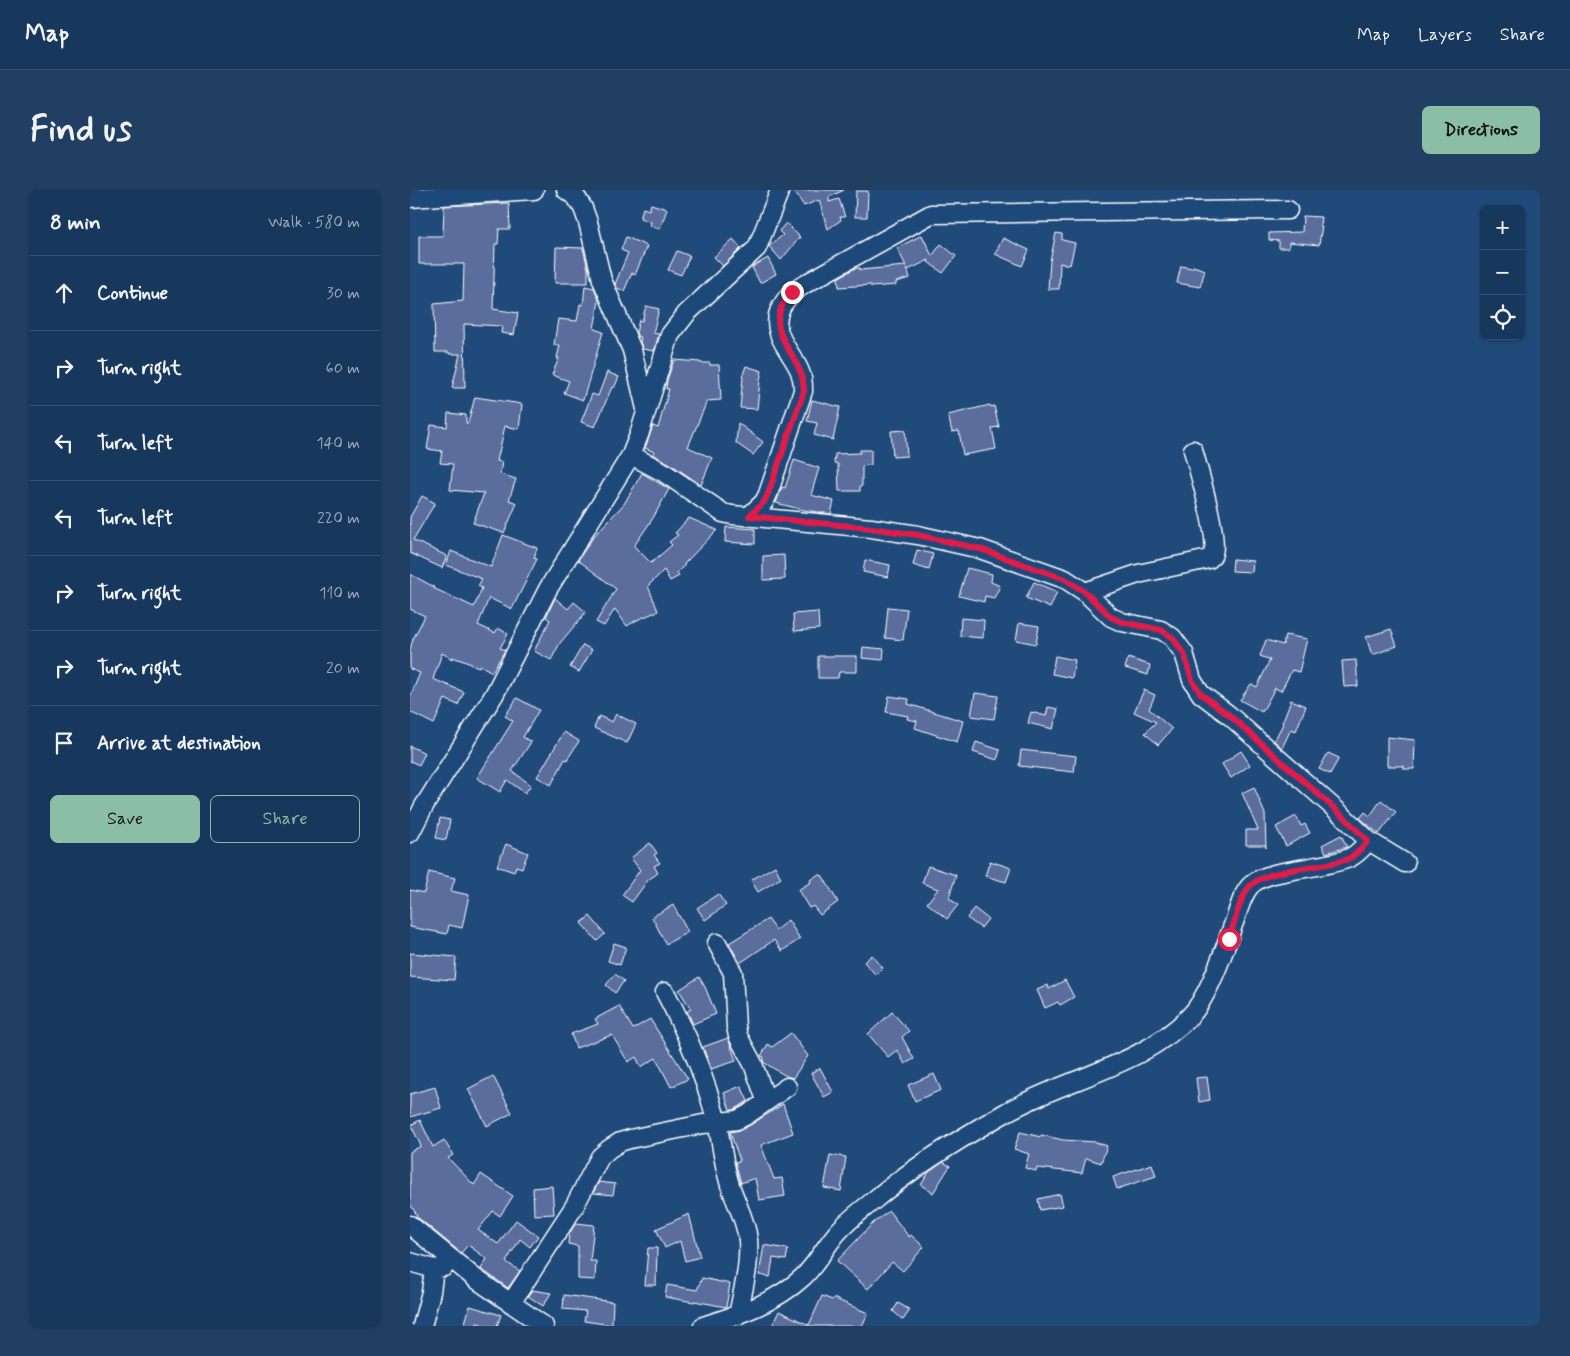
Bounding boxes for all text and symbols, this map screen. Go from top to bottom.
text: Map [25,19,69,50]
text: Map [1357,23,1390,47]
text: Layers [1418,23,1472,47]
text: Share [1500,23,1545,47]
button: Directions [1422,106,1540,154]
text: Find us [30,107,132,153]
map controls [1480,205,1525,340]
button: + [1480,205,1525,250]
text: 8 min [50,209,101,237]
text: Walk · 580 m [268,212,360,233]
button: − [1480,250,1525,295]
icon: ahead [50,279,78,307]
text: Continue [97,281,168,306]
route end [781,281,804,304]
text: 30 m [327,283,360,304]
button: locate [1480,295,1525,340]
icon: right [50,354,78,382]
text: Turn right [97,356,181,381]
text: 60 m [326,358,360,379]
icon: left [50,429,78,457]
text: Turn left [97,431,173,456]
text: 140 m [316,433,360,454]
icon: left [50,504,78,532]
text: Turn left [97,506,173,531]
text: 220 m [317,508,360,529]
icon: right [50,579,78,607]
text: Turn right [97,581,181,606]
text: 110 m [319,583,360,604]
icon: right [50,654,78,682]
text: Turn right [97,656,181,681]
text: 20 m [326,658,360,679]
icon: arrive [50,729,78,757]
text: Arrive at destination [97,731,261,756]
button: Save [50,795,200,843]
button: Share [210,795,360,843]
route start [1218,928,1241,951]

